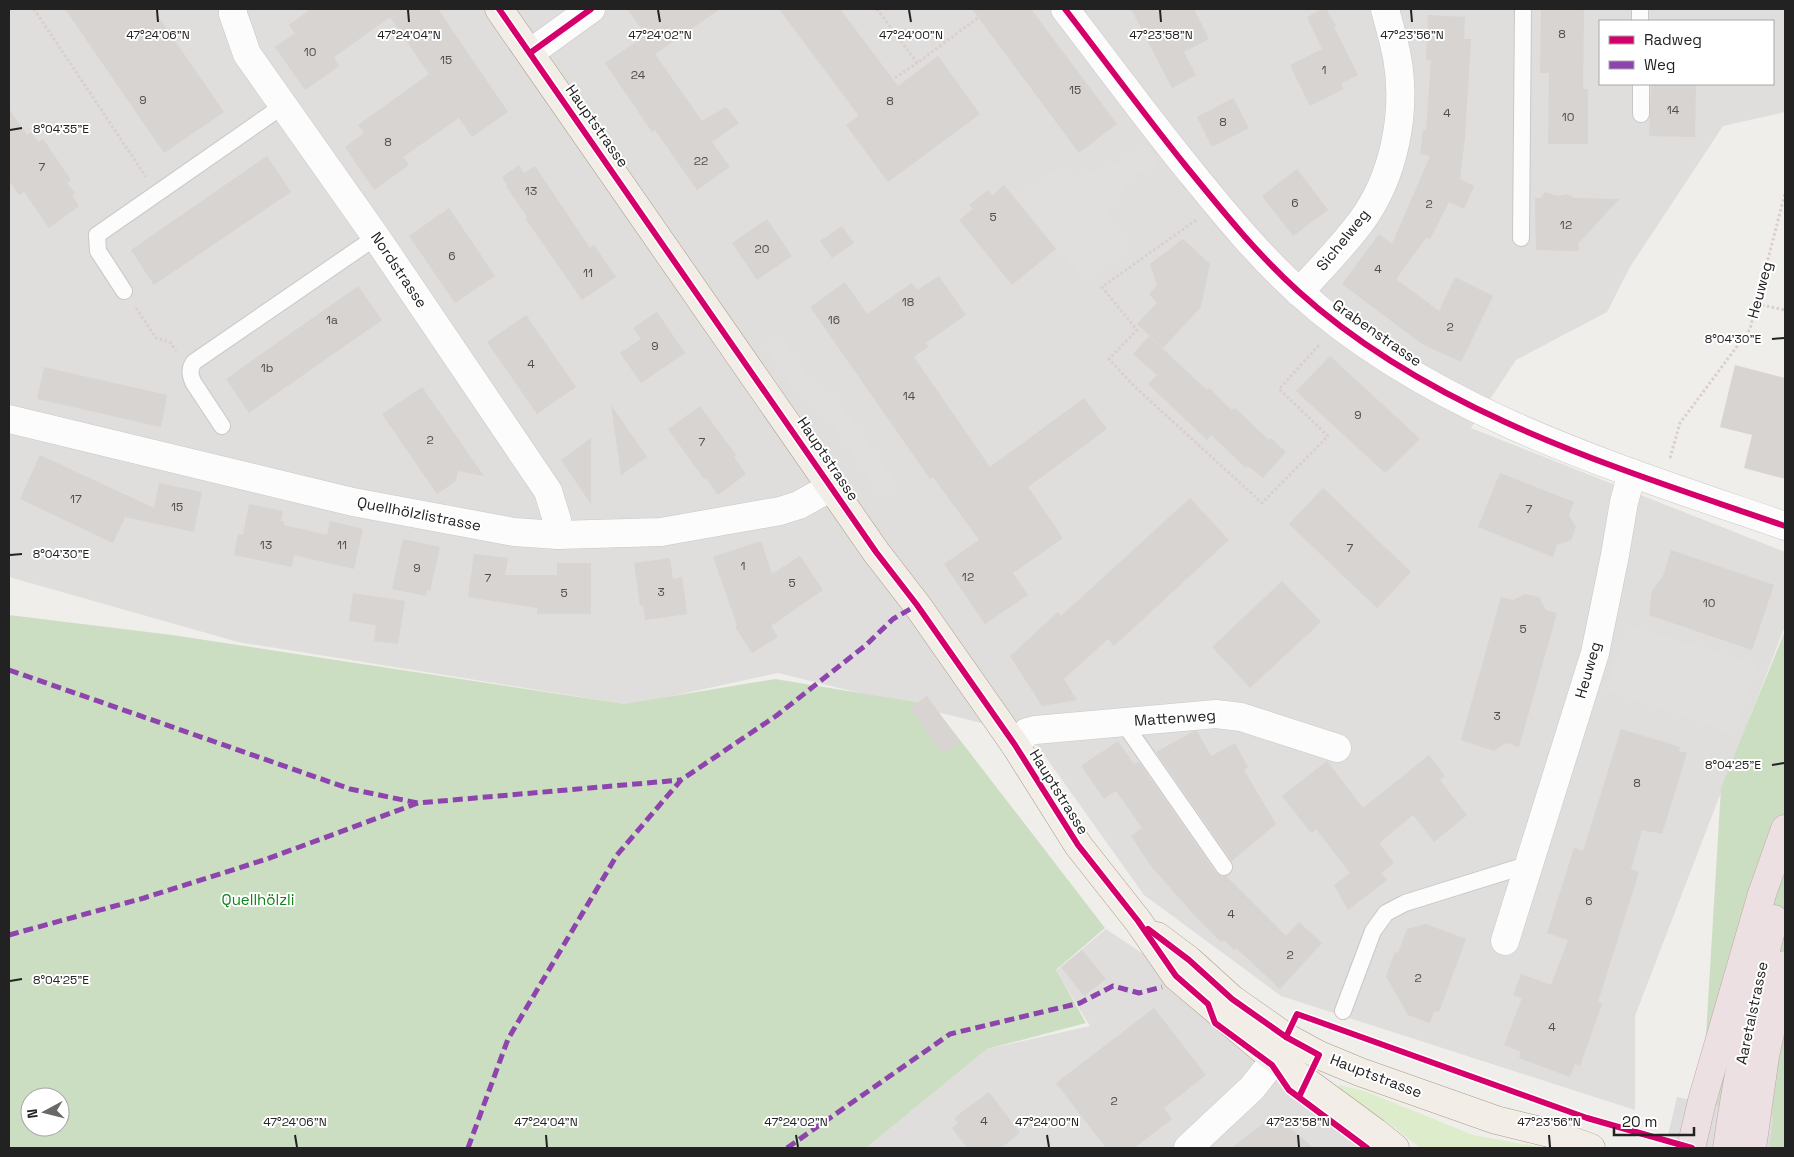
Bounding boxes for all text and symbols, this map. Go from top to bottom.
legend [1599,20,1774,85]
house number: 8 [1558,26,1566,42]
text: 47°24'06"N [126,27,190,43]
text: 47°24'04"N [377,27,441,43]
text: 47°24'02"N [628,27,692,43]
text: 47°24'00"N [879,27,943,43]
text: 47°23'58"N [1129,27,1193,43]
text: 47°23'56"N [1380,27,1444,43]
text: Radweg [1644,30,1702,49]
house number: 10 [304,44,316,60]
house number: 15 [440,52,452,68]
text: Weg [1644,55,1675,74]
house number: 1 [1321,62,1327,78]
house number: 24 [631,67,646,83]
street label: Hauptstrasse [562,81,633,171]
house number: 15 [1069,82,1081,98]
house number: 9 [139,92,147,108]
house number: 8 [886,93,894,109]
house number: 14 [1667,102,1680,118]
house number: 4 [1443,105,1451,121]
house number: 10 [1562,109,1574,125]
house number: 8 [1219,114,1227,130]
text: 8°04'35"E [33,121,89,137]
house number: 8 [384,134,392,150]
house number: 22 [694,153,708,169]
house number: 7 [39,159,46,175]
house number: 13 [525,183,537,199]
house number: 6 [1291,195,1299,211]
house number: 2 [1425,196,1433,212]
street label: Sichelweg [1312,205,1373,274]
house number: 5 [989,209,997,225]
house number: 12 [1560,217,1572,233]
street label: Nordstrasse [367,228,432,311]
house number: 20 [755,241,769,257]
house number: 6 [448,248,456,264]
street label: Heuweg [1743,259,1776,320]
house number: 4 [1374,261,1382,277]
house number: 11 [583,265,593,281]
house number: 18 [902,294,914,310]
street label: Grabenstrasse [1329,295,1426,371]
house number: 1a [326,312,338,328]
house number: 16 [828,312,840,328]
house number: 2 [1446,319,1454,335]
text: 8°04'30"E [1705,331,1762,347]
house number: 9 [651,338,659,354]
house number: 4 [527,356,535,372]
house number: 1b [261,360,274,376]
house number: 14 [903,388,916,404]
house number: 9 [1354,407,1362,423]
street label: Hauptstrasse [793,413,863,504]
house number: 2 [426,432,434,448]
house number: 7 [699,434,706,450]
house number: 17 [70,491,82,507]
street label: Quellhölzlistrasse [355,492,483,535]
house number: 15 [171,499,183,515]
house number: 7 [1526,501,1533,517]
house number: 13 [260,537,272,553]
house number: 11 [337,537,347,553]
house number: 7 [1347,540,1354,556]
text: 8°04'30"E [33,546,90,562]
house number: 1 [740,558,746,574]
house number: 9 [413,560,421,576]
house number: 12 [962,569,974,585]
house number: 7 [485,570,492,586]
house number: 5 [788,575,796,591]
house number: 3 [657,584,665,600]
house number: 5 [560,585,568,601]
house number: 10 [1703,595,1715,611]
house number: 5 [1519,621,1527,637]
street label: Heuweg [1570,639,1605,700]
street label: Mattenweg [1134,705,1216,730]
house number: 3 [1493,708,1501,724]
street label: Hauptstrasse [1026,746,1093,838]
text: 8°04'25"E [1705,757,1761,773]
house number: 8 [1633,775,1641,791]
park label: Quellhölzli [222,890,294,909]
house number: 6 [1585,893,1593,909]
house number: 4 [1227,906,1235,922]
house number: 2 [1286,947,1294,963]
street label: Aaretalstrasse [1731,960,1772,1066]
house number: 2 [1414,970,1422,986]
text: 8°04'25"E [33,972,89,988]
house number: 4 [1548,1019,1556,1035]
street label: Hauptstrasse [1327,1049,1425,1102]
north arrow [20,1087,70,1137]
house number: 2 [1110,1093,1118,1109]
scale bar [1614,1104,1694,1136]
text: N [23,1108,42,1119]
text: 20 m [1622,1112,1657,1131]
house number: 4 [980,1113,988,1129]
text: 47°24'06"N [263,1114,327,1130]
text: 47°24'04"N [514,1114,578,1130]
text: 47°24'02"N [764,1114,828,1130]
text: 47°24'00"N [1015,1114,1079,1130]
text: 47°23'58"N [1266,1114,1330,1130]
text: 47°23'56"N [1517,1114,1581,1130]

